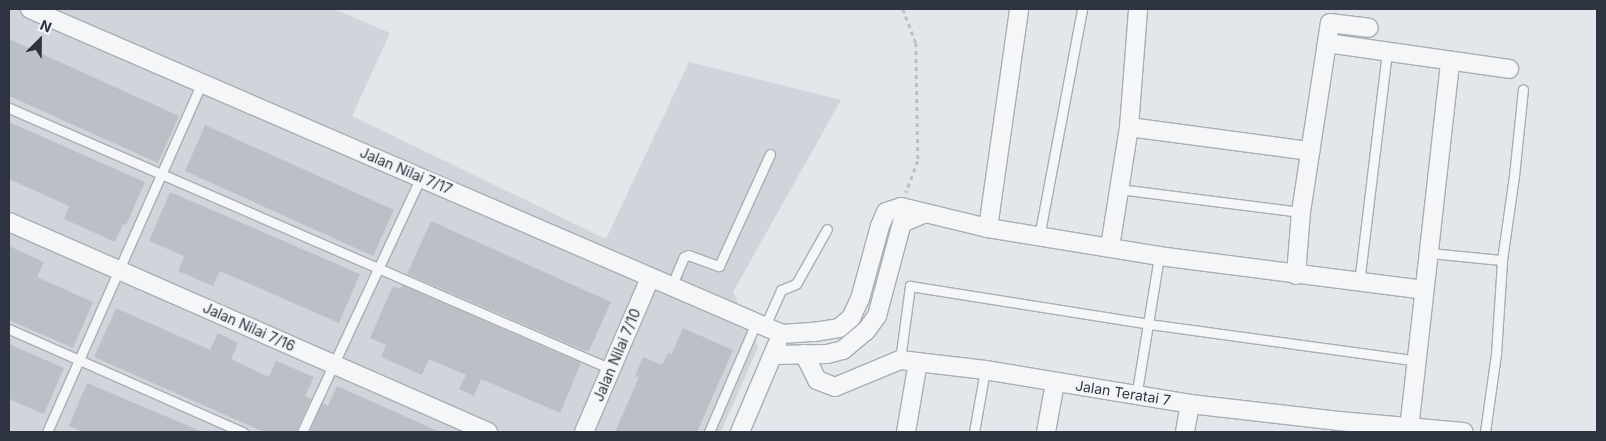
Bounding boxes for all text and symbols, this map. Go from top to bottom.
north arrow [15,15,65,65]
text: N [38,16,54,36]
street label: Jalan Nilai 7/17 [357,144,455,198]
street label: Jalan Nilai 7/16 [200,299,298,355]
street label: Jalan Nilai 7/10 [590,306,644,404]
street label: Jalan Teratai 7 [1074,377,1172,409]

